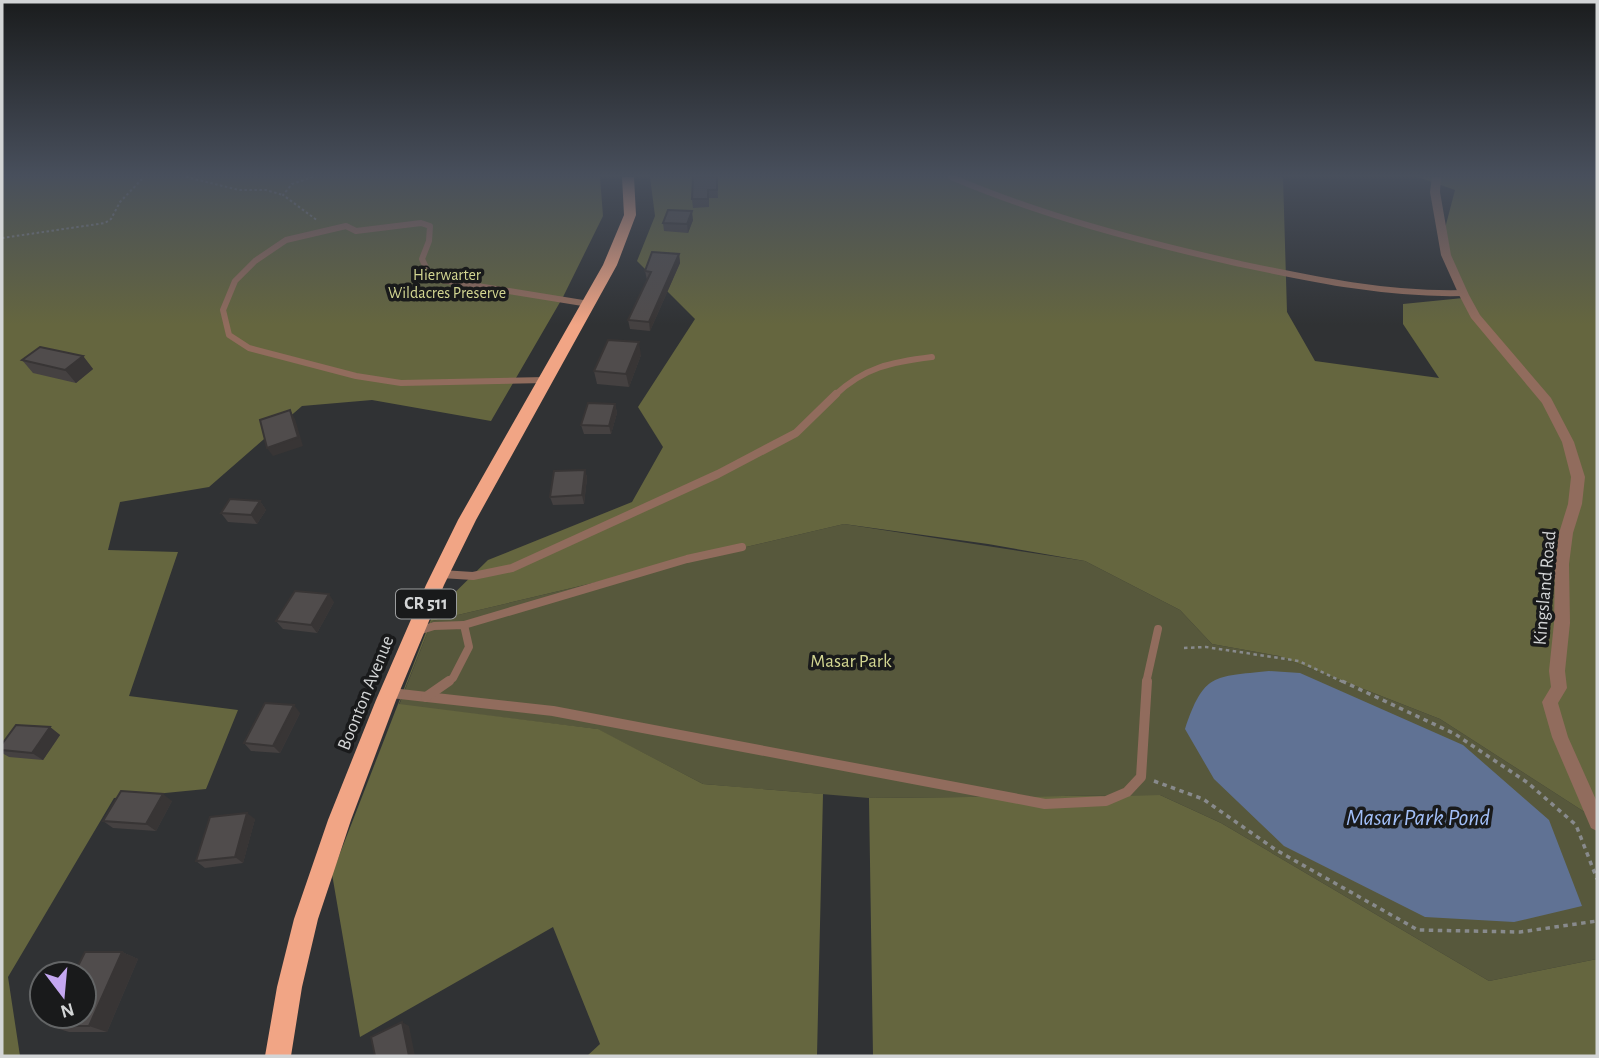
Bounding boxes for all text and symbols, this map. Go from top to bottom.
park label: Hierwarter Wildacres Preserve [388,267,506,301]
street label: Kingsland Road [1531,530,1559,646]
road number: CR 511 [396,590,456,618]
street label: Boonton Avenue [334,633,398,753]
park label: Masar Park [810,652,892,671]
water label: Masar Park Pond [1346,806,1491,830]
north arrow [28,960,98,1030]
text: N [58,999,76,1021]

